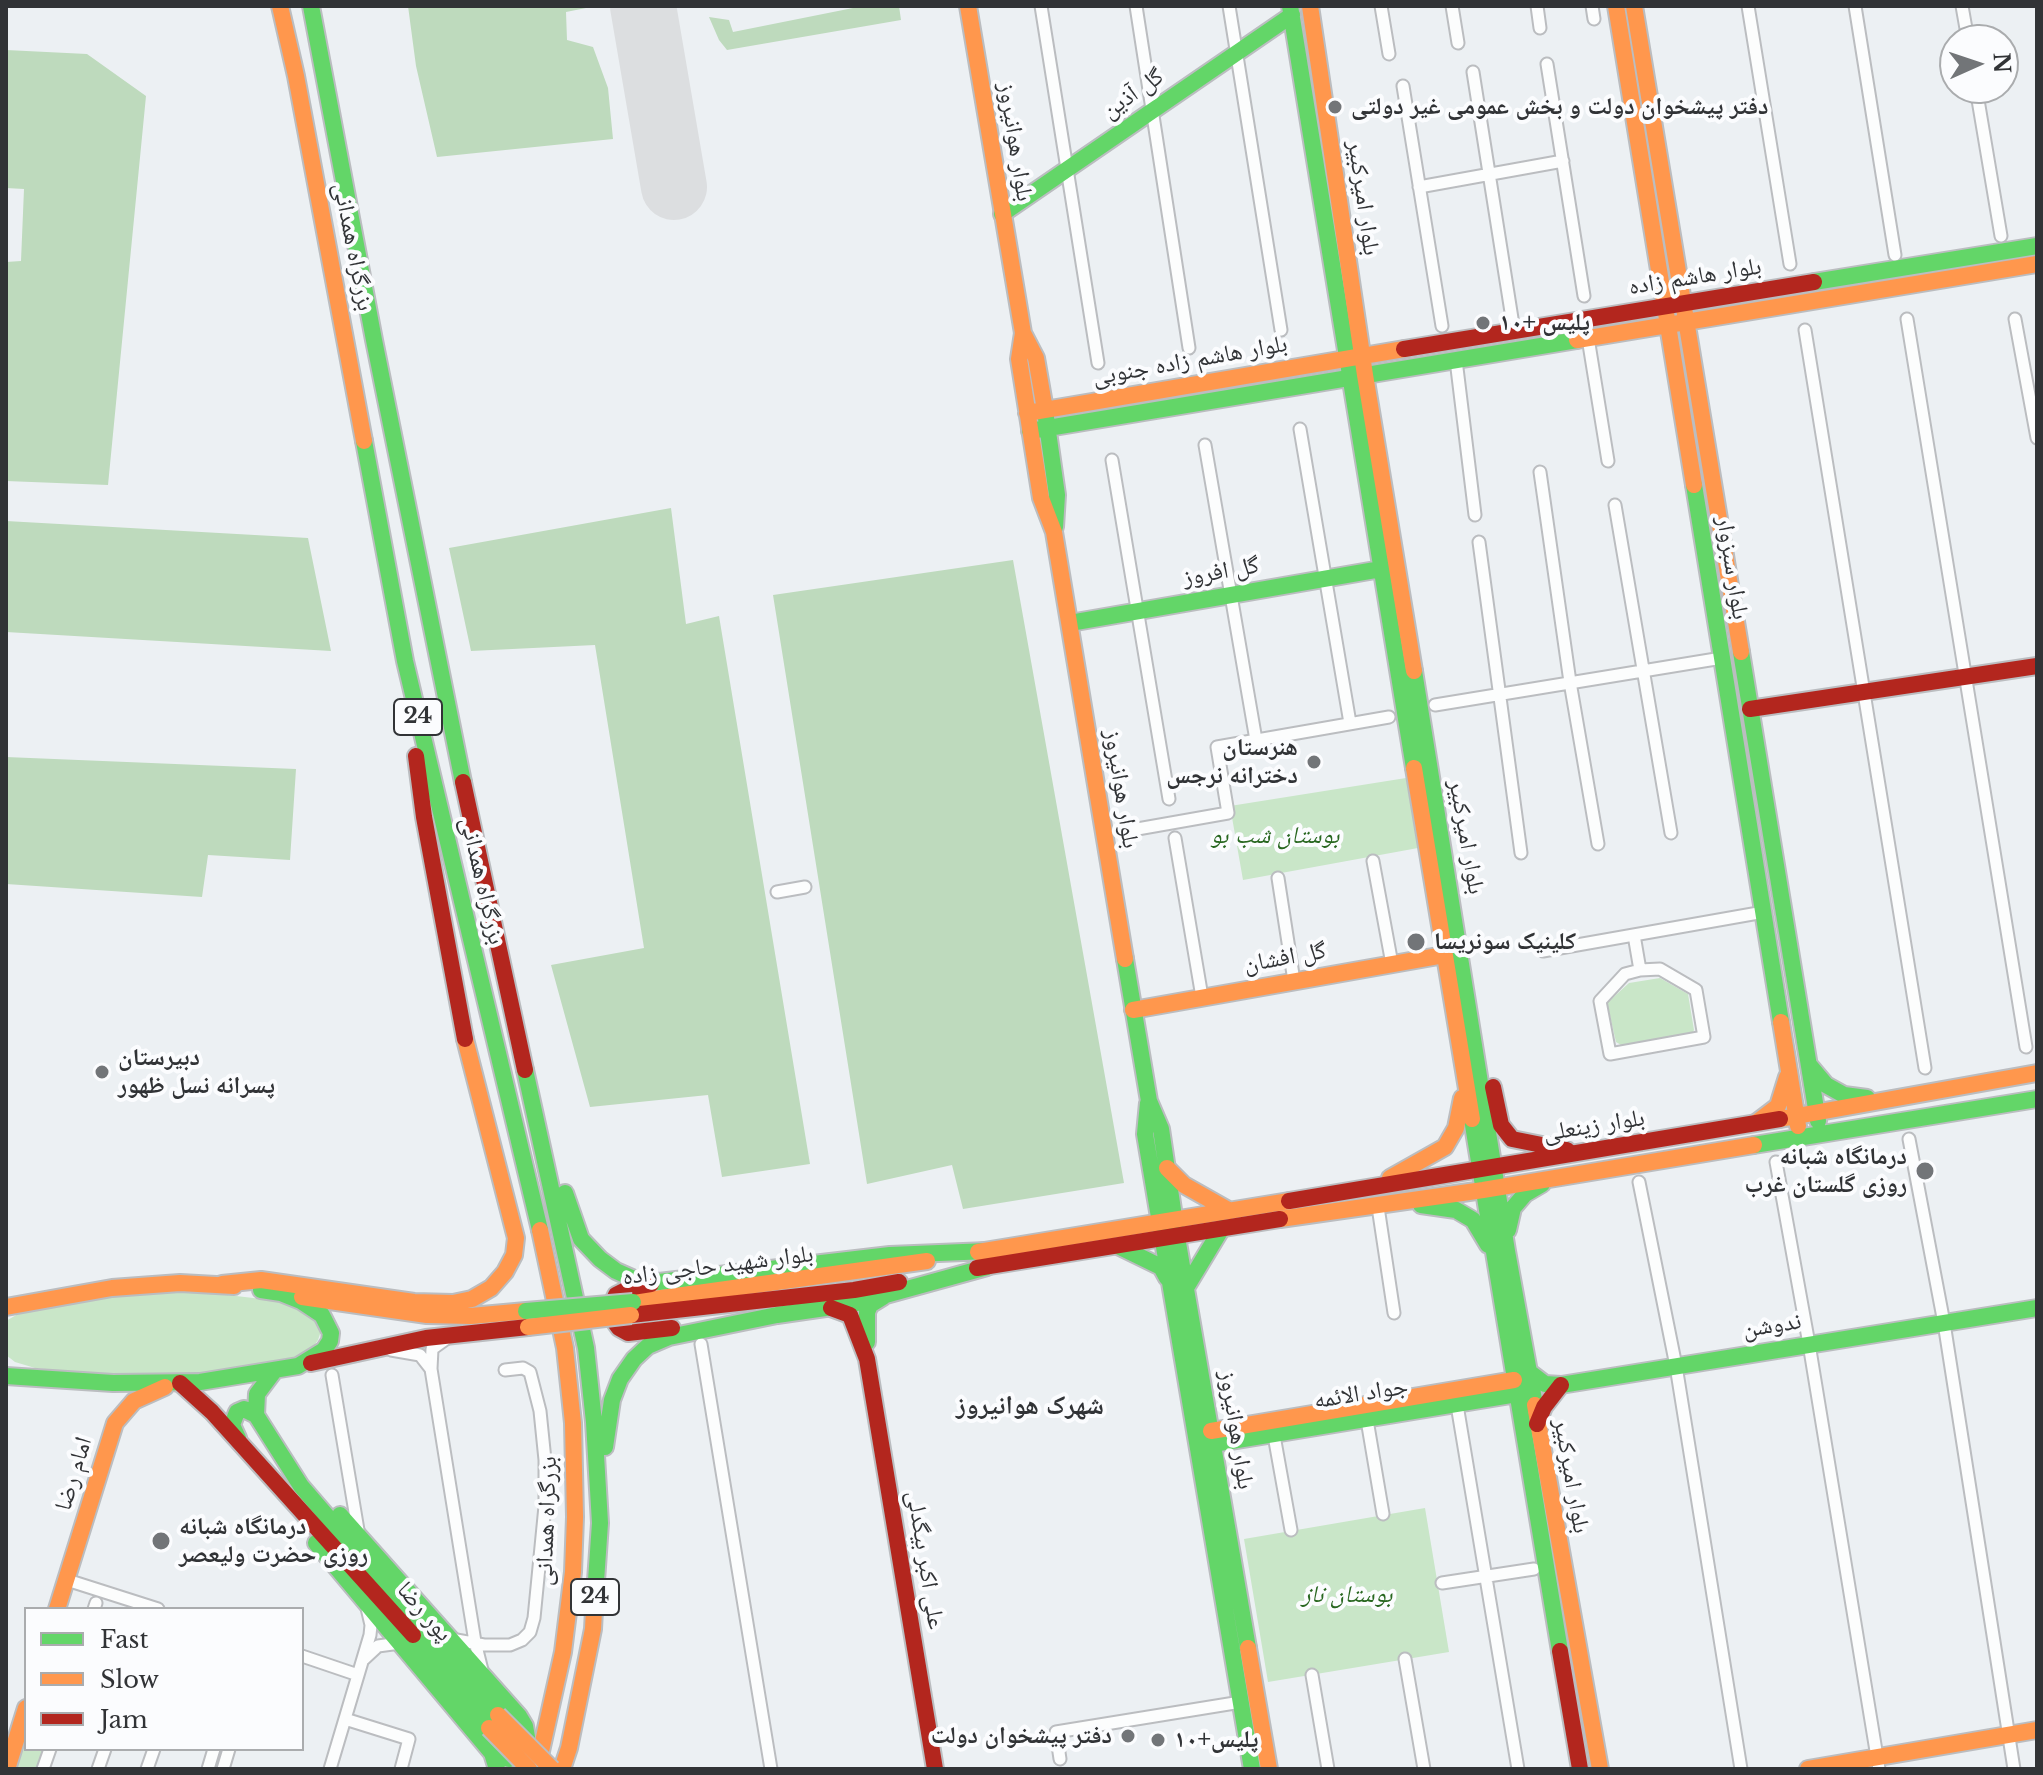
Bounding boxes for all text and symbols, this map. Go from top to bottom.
north arrow [1939,24,2019,104]
text: N [1987,52,2015,74]
street label: گل آذین [1096,62,1170,126]
street label: بلوار هوانیروز [991,80,1039,204]
place label: دفتر پیشخوان دولت و بخش عمومی غیر دولتی [1351,93,1769,121]
marker: دفتر پیشخوان دولت و بخش عمومی غیر دولتی [1326,98,1344,116]
street label: بلوار امیرکبیر [1341,139,1385,257]
street label: بزرگراه همدانی [326,181,380,313]
street label: بلوار هاشم زاده [1627,252,1763,302]
place label: پلیس +۱۰ [1499,309,1590,337]
marker: پلیس +۱۰ [1474,314,1492,332]
street label: بلوار هاشم زاده جنوبی [1090,330,1290,392]
street label: بلوار سبزوار [1710,514,1754,622]
street label: گل افروز [1181,551,1261,593]
road number: 24 [394,699,442,735]
street label: بلوار هوانیروز [1097,727,1145,851]
place label: هنرستان دخترانه نرجس [1166,734,1298,790]
marker: هنرستان دخترانه نرجس [1305,753,1323,771]
street label: بلوار امیرکبیر [1442,777,1490,897]
street label: بزرگراه همدانی [453,814,511,948]
park label: بوستان شب بو [1211,822,1339,850]
place label: کلینیک سونریسا [1434,928,1576,956]
marker: کلینیک سونریسا [1405,931,1427,953]
street label: گل افشان [1242,937,1328,979]
place label: دبیرستان پسرانه نسل ظهور [118,1044,275,1100]
marker: دبیرستان پسرانه نسل ظهور [93,1063,111,1081]
street label: بلوار زینعلی [1541,1104,1647,1148]
place label: درمانگاه شبانه روزی گلستان غرب [1744,1143,1907,1199]
marker: درمانگاه شبانه روزی گلستان غرب [1914,1160,1936,1182]
street label: بلوار شهید حاجی زاده [621,1240,815,1292]
street label: ندوشن [1741,1307,1803,1345]
street label: بلوار هوانیروز [1212,1368,1260,1492]
street label: جواد الائمه [1312,1372,1410,1416]
district label: شهرک هوانیروز [956,1391,1104,1423]
street label: بلوار امیرکبیر [1547,1416,1595,1536]
street label: امام رضا [49,1434,99,1514]
street label: بزرگراه همدانی [530,1456,564,1586]
street label: علی اکبر بیگدلی [900,1489,950,1631]
place label: درمانگاه شبانه روزی حضرت ولیعصر [179,1513,368,1569]
marker: درمانگاه شبانه روزی حضرت ولیعصر [150,1530,172,1552]
street label: پور رضا [390,1576,458,1648]
road number: 24 [571,1579,619,1615]
park label: بوستان ناز [1302,1581,1392,1609]
legend [24,1607,304,1751]
text: Fast [100,1625,148,1654]
text: Slow [100,1665,159,1694]
text: Jam [100,1705,148,1734]
place label: دفتر پیشخوان دولت [931,1722,1112,1750]
place label: پلیس+۱۰ [1174,1726,1259,1754]
marker: دفتر پیشخوان دولت [1119,1727,1137,1745]
marker: پلیس+۱۰ [1149,1731,1167,1749]

